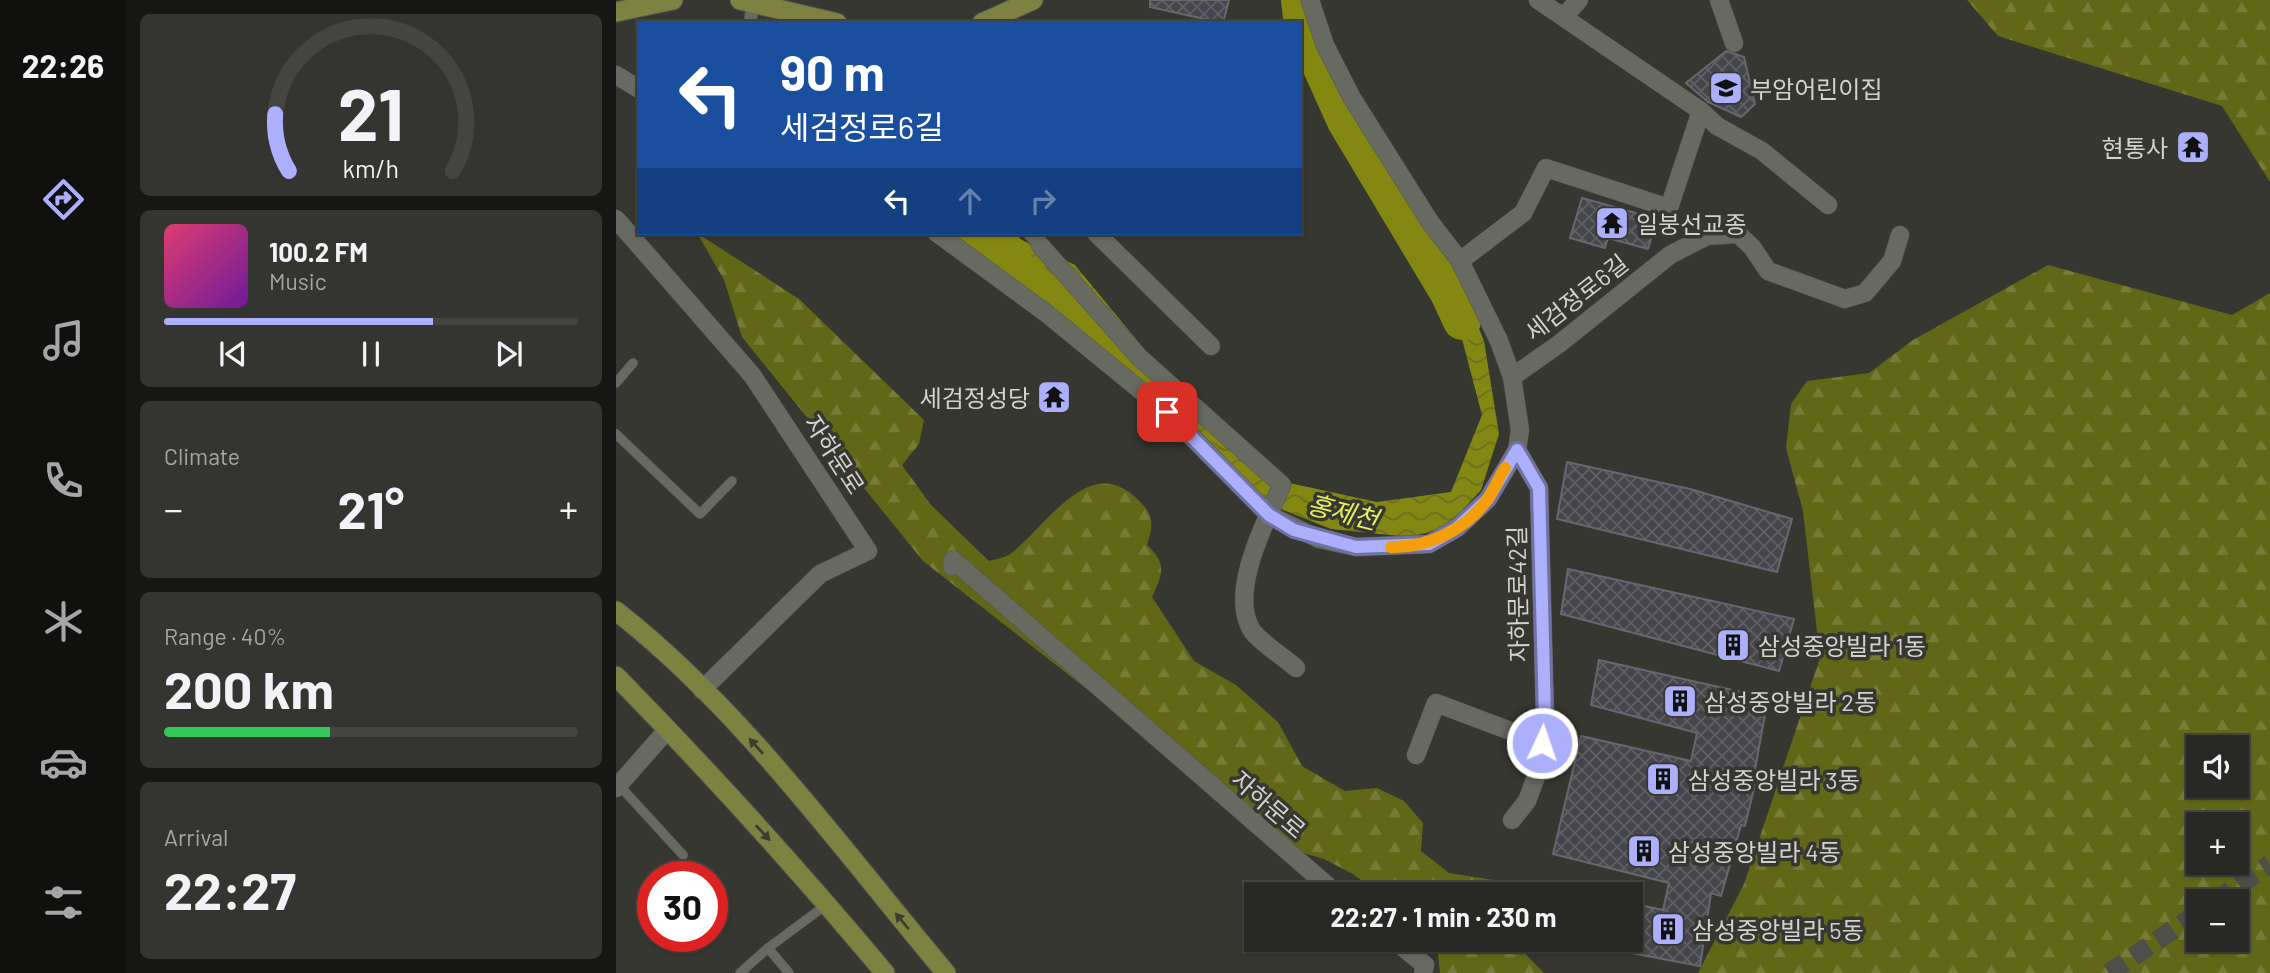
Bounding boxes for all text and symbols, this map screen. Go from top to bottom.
text: 90 m [780,42,885,101]
text: 22:26 [22,46,104,84]
icon: left [665,49,756,140]
text: 21 [338,68,404,156]
school or university icon: 부암어린이집 [1707,69,1745,107]
place label: 부암어린이집 [1750,74,1882,103]
text: 세검정로6길 [780,107,944,145]
temple icon: 현통사 [2174,128,2212,166]
place label: 현통사 [2102,133,2168,162]
text: km/h [343,153,399,183]
icon: directions [39,175,88,224]
icon: left [878,182,916,220]
icon: ahead [951,182,989,220]
icon: right [1024,182,1062,220]
temple icon: 일붕선교종 [1593,204,1631,242]
place label: 일붕선교종 [1636,209,1746,238]
text: 100.2 FM [269,236,368,267]
street label: 세검정로6길 [1519,248,1633,346]
text: Music [269,267,327,295]
icon: music [39,316,88,365]
icon: previous [214,335,252,373]
icon: pause [352,335,390,373]
icon: next [490,335,528,373]
temple icon: 세검정성당 [1035,378,1073,416]
pin [1137,382,1197,442]
place label: 세검정성당 [920,383,1030,412]
icon: arrive [1148,393,1186,431]
street label: 자하문로 [799,409,871,499]
text: Climate [164,442,240,470]
icon: phone [39,456,88,505]
text: 21° [338,477,404,539]
text: − [164,485,183,531]
text: + [559,485,578,531]
water label: 홍제천 [1304,487,1385,535]
street label: 자하문로42길 [1501,526,1533,662]
icon: climate [39,597,88,646]
text: Range · 40% [164,622,286,650]
building icon: 삼성중앙빌라 1동 [1714,626,1752,664]
place label: 삼성중앙빌라 1동 [1758,631,1926,660]
text: 200 km [164,657,334,719]
building icon: 삼성중앙빌라 2동 [1661,682,1699,720]
place label: 삼성중앙빌라 2동 [1704,687,1876,716]
position arrow [1505,706,1579,780]
map controls [2186,735,2249,952]
button: sound [2186,735,2249,798]
one-way arrow [748,737,764,755]
icon: car [39,738,88,787]
building icon: 삼성중앙빌라 3동 [1644,760,1682,798]
street label: 자하문로 [1226,764,1312,844]
place label: 삼성중앙빌라 3동 [1688,765,1860,794]
button: + [2186,812,2249,875]
text: Arrival [164,823,228,851]
one-way arrow [754,824,770,841]
building icon: 삼성중앙빌라 4동 [1625,832,1663,870]
place label: 삼성중앙빌라 4동 [1668,837,1841,866]
text: 22:27 [164,858,296,920]
speed limit sign: 30 [637,861,728,952]
icon: filters [39,878,88,927]
button: − [2186,889,2249,952]
text: 22:27 · 1 min · 230 m [1331,901,1557,932]
building icon: 삼성중앙빌라 5동 [1649,910,1687,948]
one-way arrow [895,912,910,929]
place label: 삼성중앙빌라 5동 [1692,915,1864,944]

